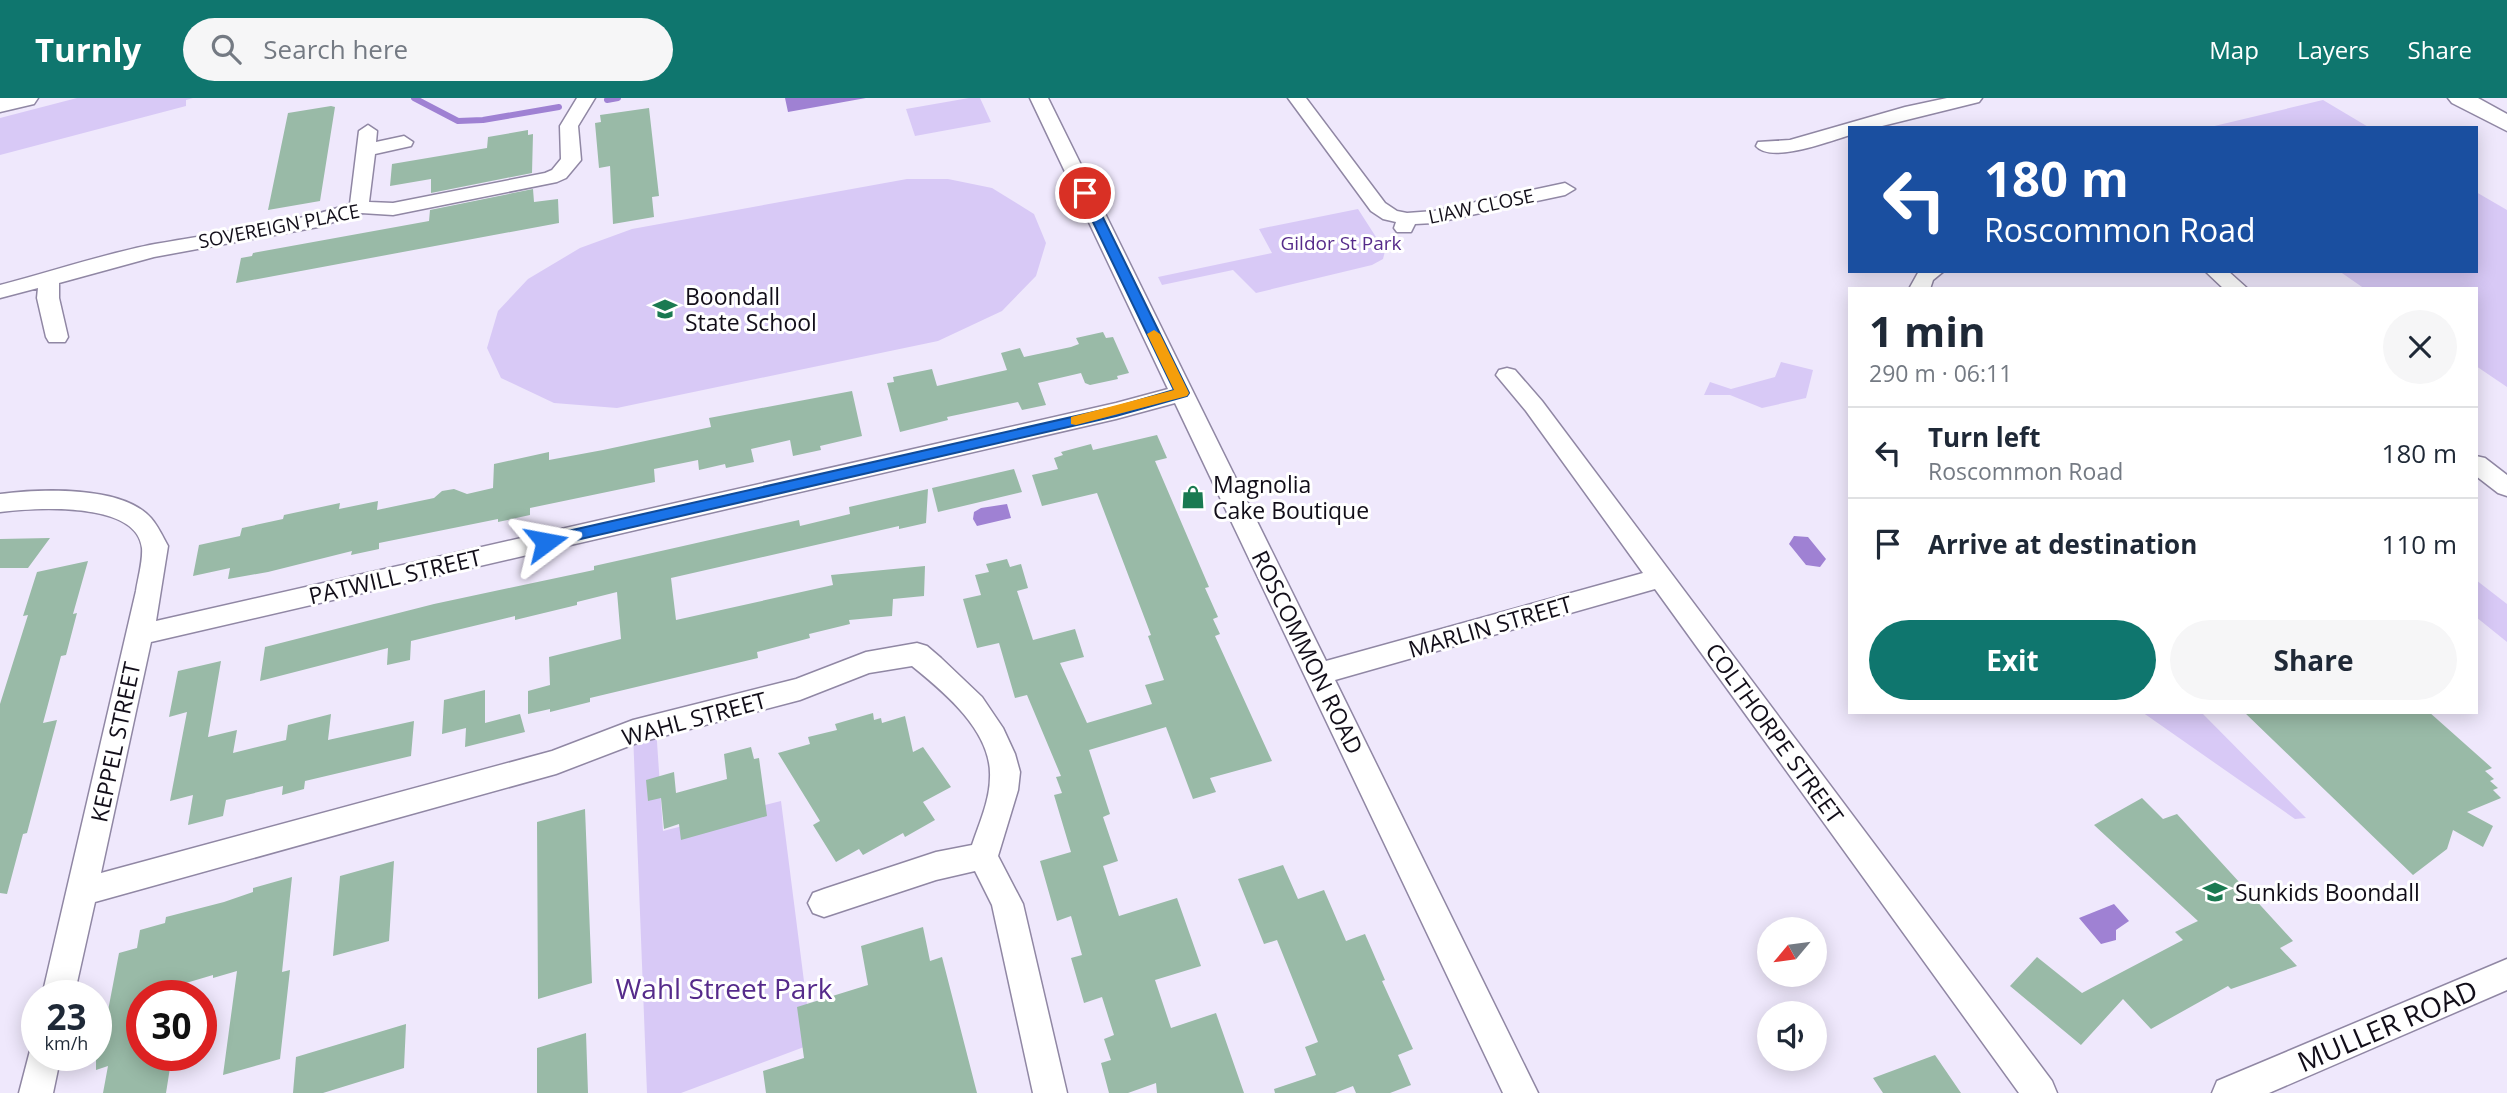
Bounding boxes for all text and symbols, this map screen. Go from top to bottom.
search box [183,18,673,81]
text: Turnly [35,27,141,72]
icon: search [207,30,245,68]
text: Search here [263,31,408,67]
text: Map [2209,33,2259,66]
text: Layers [2297,33,2370,66]
text: Share [2408,33,2472,66]
text: 180 m [1984,145,2129,211]
icon: left [1869,154,1960,245]
pin [1055,163,1115,223]
icon: arrive [1066,174,1104,212]
street label: LIAW CLOSE [1426,182,1536,230]
street label: SOVEREIGN PLACE [196,198,362,254]
text: Roscommon Road [1984,208,2256,251]
park label: Gildor St Park [1280,230,1402,256]
place label: Boondall State School [685,280,817,338]
school or university icon: Boondall State School [651,295,679,323]
text: 1 min [1869,302,1986,359]
button: close [2383,310,2457,384]
text: 290 m · 06:11 [1869,357,2012,389]
text: Turn left [1928,419,2040,455]
icon: left [1869,434,1907,472]
text: 180 m [2382,435,2457,471]
text: Roscommon Road [1928,455,2123,487]
place label: Magnolia Cake Boutique [1213,468,1369,526]
shop icon: Magnolia Cake Boutique [1179,483,1207,511]
position arrow [509,505,583,579]
icon: arrive [1869,525,1907,563]
text: Arrive at destination [1928,526,2197,562]
text: 110 m [2382,526,2457,562]
street label: PATWILL STREET [305,540,485,611]
street label: ROSCOMMON ROAD [1245,545,1371,759]
street label: MARLIN STREET [1404,587,1576,665]
button: Exit [1869,620,2156,700]
button: Share [2170,620,2457,700]
street label: COLTHORPE STREET [1698,636,1852,830]
street label: KEPPEL STREET [82,659,148,825]
street label: WAHL STREET [618,683,770,753]
place label: Sunkids Boondall [2235,876,2420,908]
school or university icon: Sunkids Boondall [2201,878,2229,906]
north arrow [1757,917,1827,987]
map controls [1757,917,1827,1071]
park label: Wahl Street Park [616,969,833,1007]
street label: MULLER ROAD [2291,970,2483,1080]
speed limit sign: 30 [126,980,217,1071]
text: 23 [46,993,87,1040]
button: sound [1757,1001,1827,1071]
text: km/h [45,1031,88,1055]

